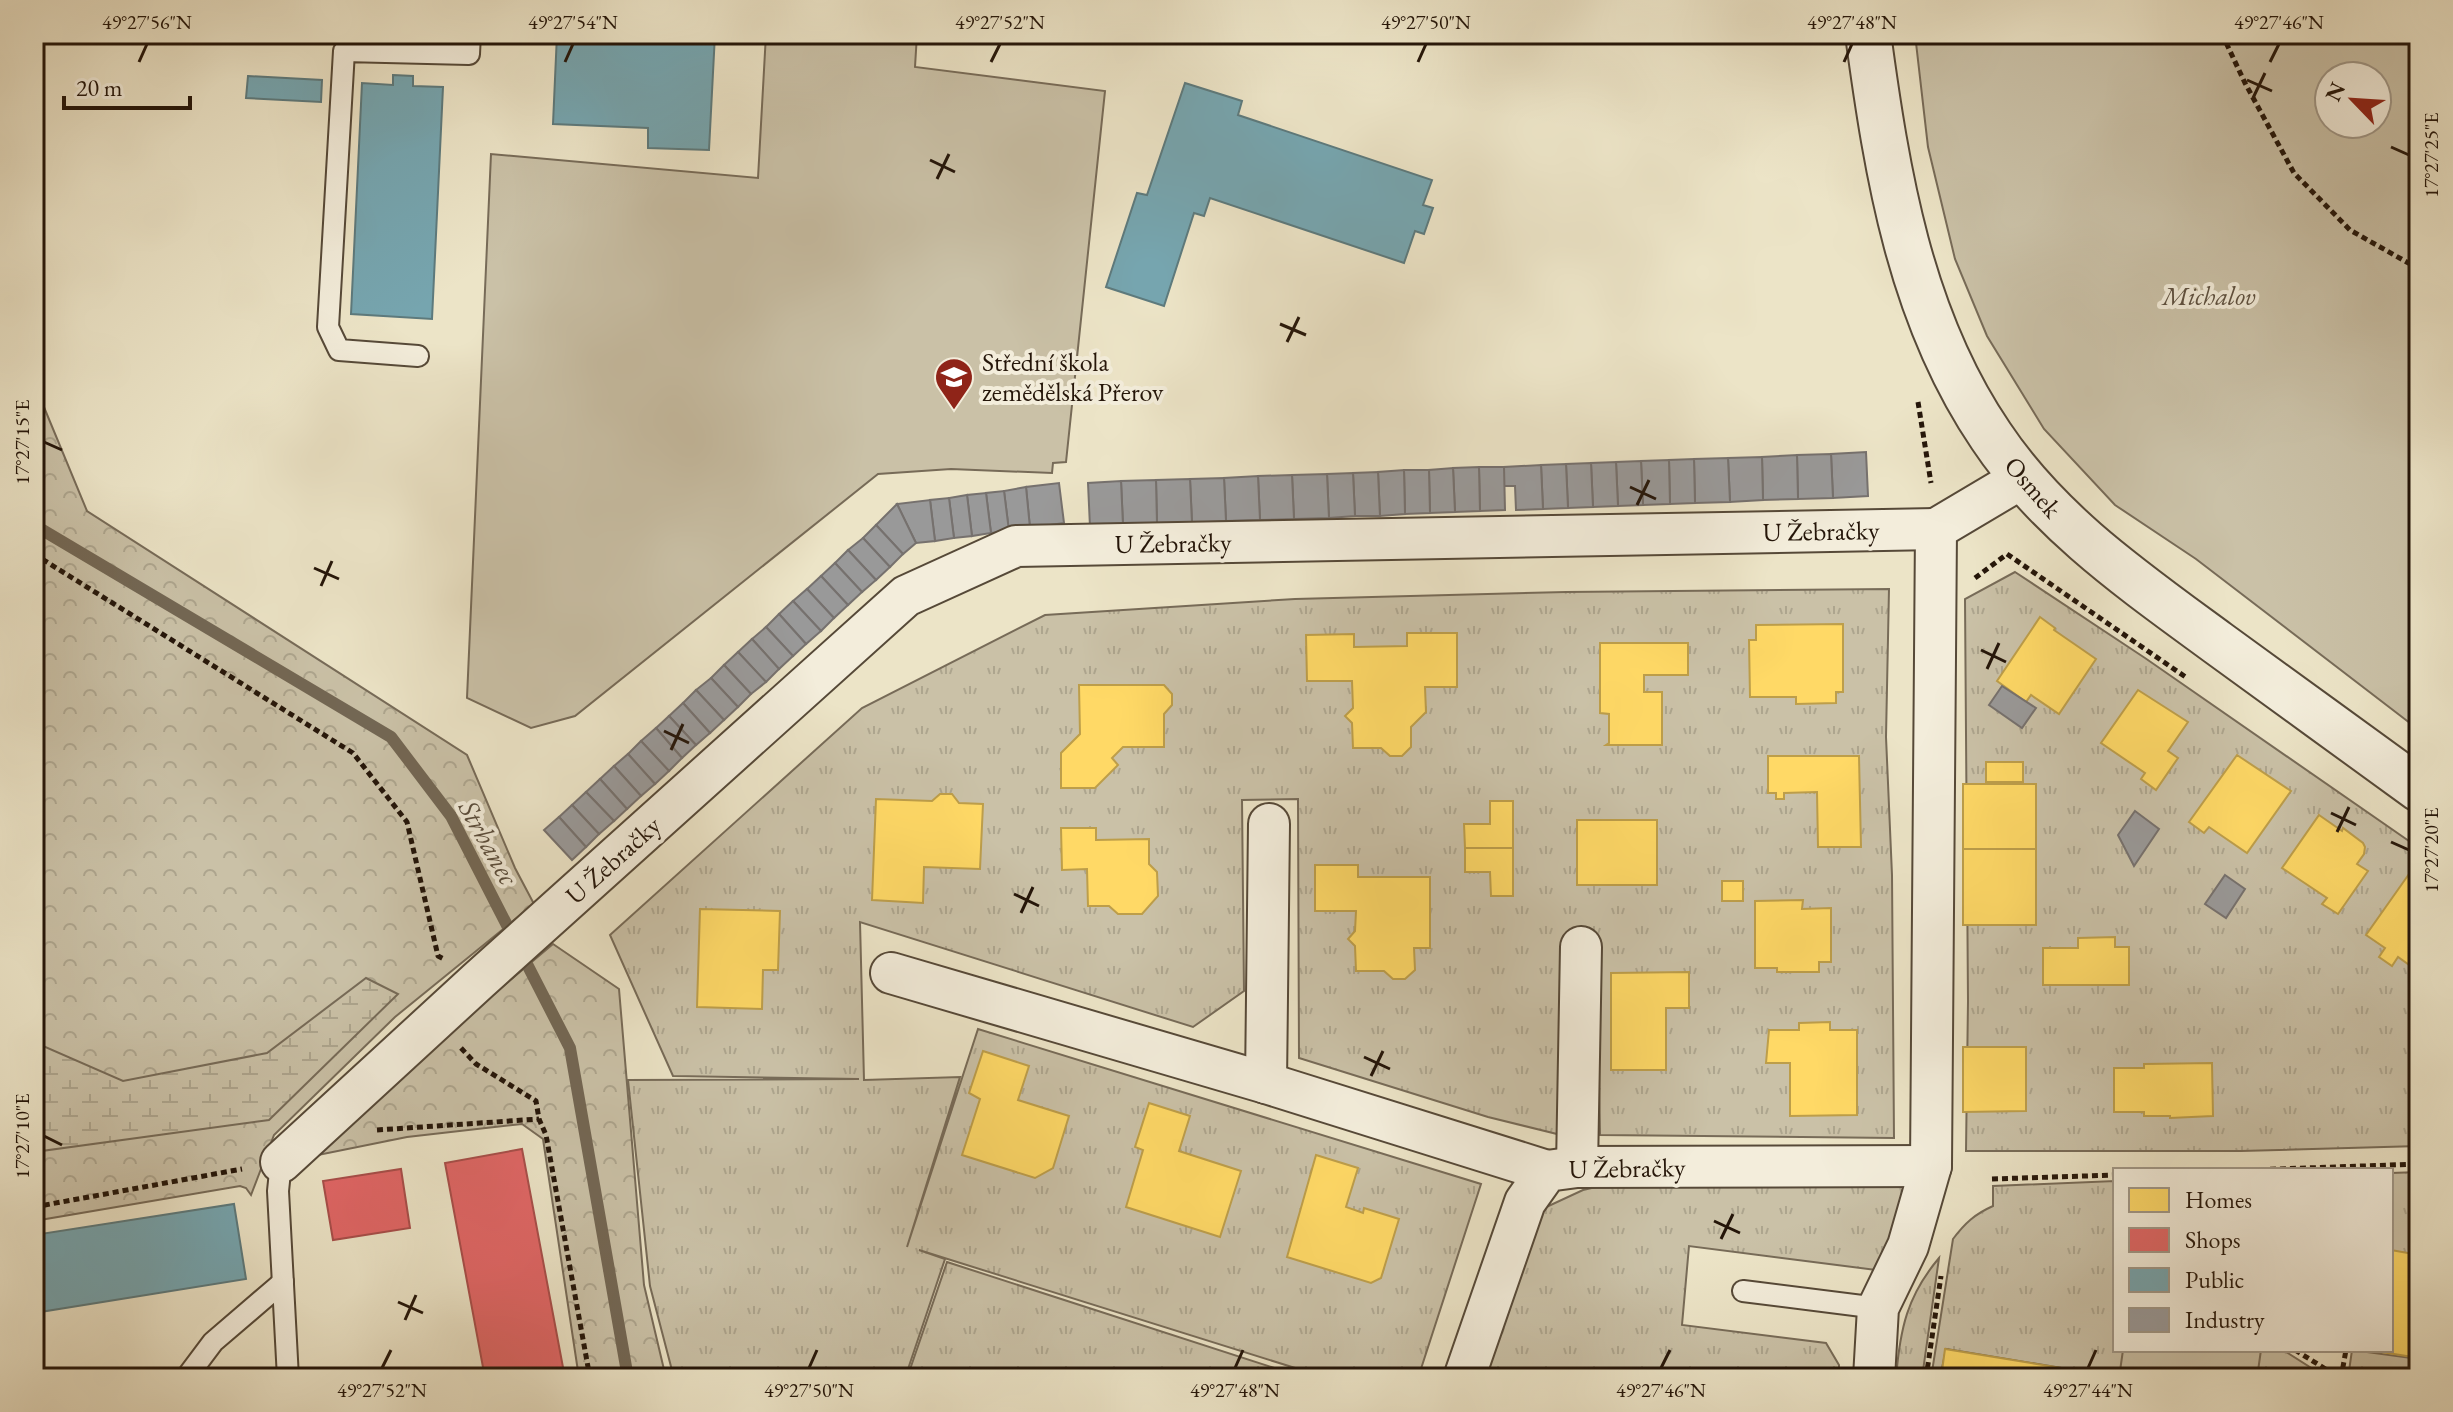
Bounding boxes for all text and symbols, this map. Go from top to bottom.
text: 49°27'56"N [102,9,192,35]
text: 49°27'54"N [528,9,618,35]
text: 49°27'52"N [955,9,1045,35]
text: 49°27'50"N [1381,9,1471,35]
text: 49°27'48"N [1807,9,1897,35]
text: 49°27'46"N [2234,9,2324,35]
scale bar [64,60,190,110]
north arrow [2313,60,2393,140]
text: 20 m [76,72,123,103]
text: N [2318,77,2352,106]
text: 17°27'25"E [2418,112,2444,198]
park label: Michalov [2160,279,2256,313]
place label: Střední škola zemědělská Přerov [982,345,1164,409]
school or university icon: Střední škola zemědělská Přerov [933,356,975,411]
text: 17°27'15"E [9,399,35,485]
street label: Osmek [1997,449,2070,525]
street label: U Žebračky [1762,513,1880,549]
street label: U Žebračky [1114,525,1232,561]
water label: Strhanec [451,792,528,892]
text: 17°27'20"E [2418,807,2444,893]
street label: U Žebračky [558,808,668,912]
text: 17°27'10"E [9,1093,35,1179]
street label: U Žebračky [1568,1150,1686,1186]
legend [2113,1168,2393,1352]
text: Homes [2185,1184,2252,1215]
text: Shops [2185,1224,2241,1255]
text: Public [2185,1264,2244,1295]
text: Industry [2185,1304,2265,1335]
text: 49°27'52"N [337,1377,427,1403]
text: 49°27'50"N [764,1377,854,1403]
text: 49°27'48"N [1190,1377,1280,1403]
text: 49°27'46"N [1616,1377,1706,1403]
text: 49°27'44"N [2043,1377,2133,1403]

